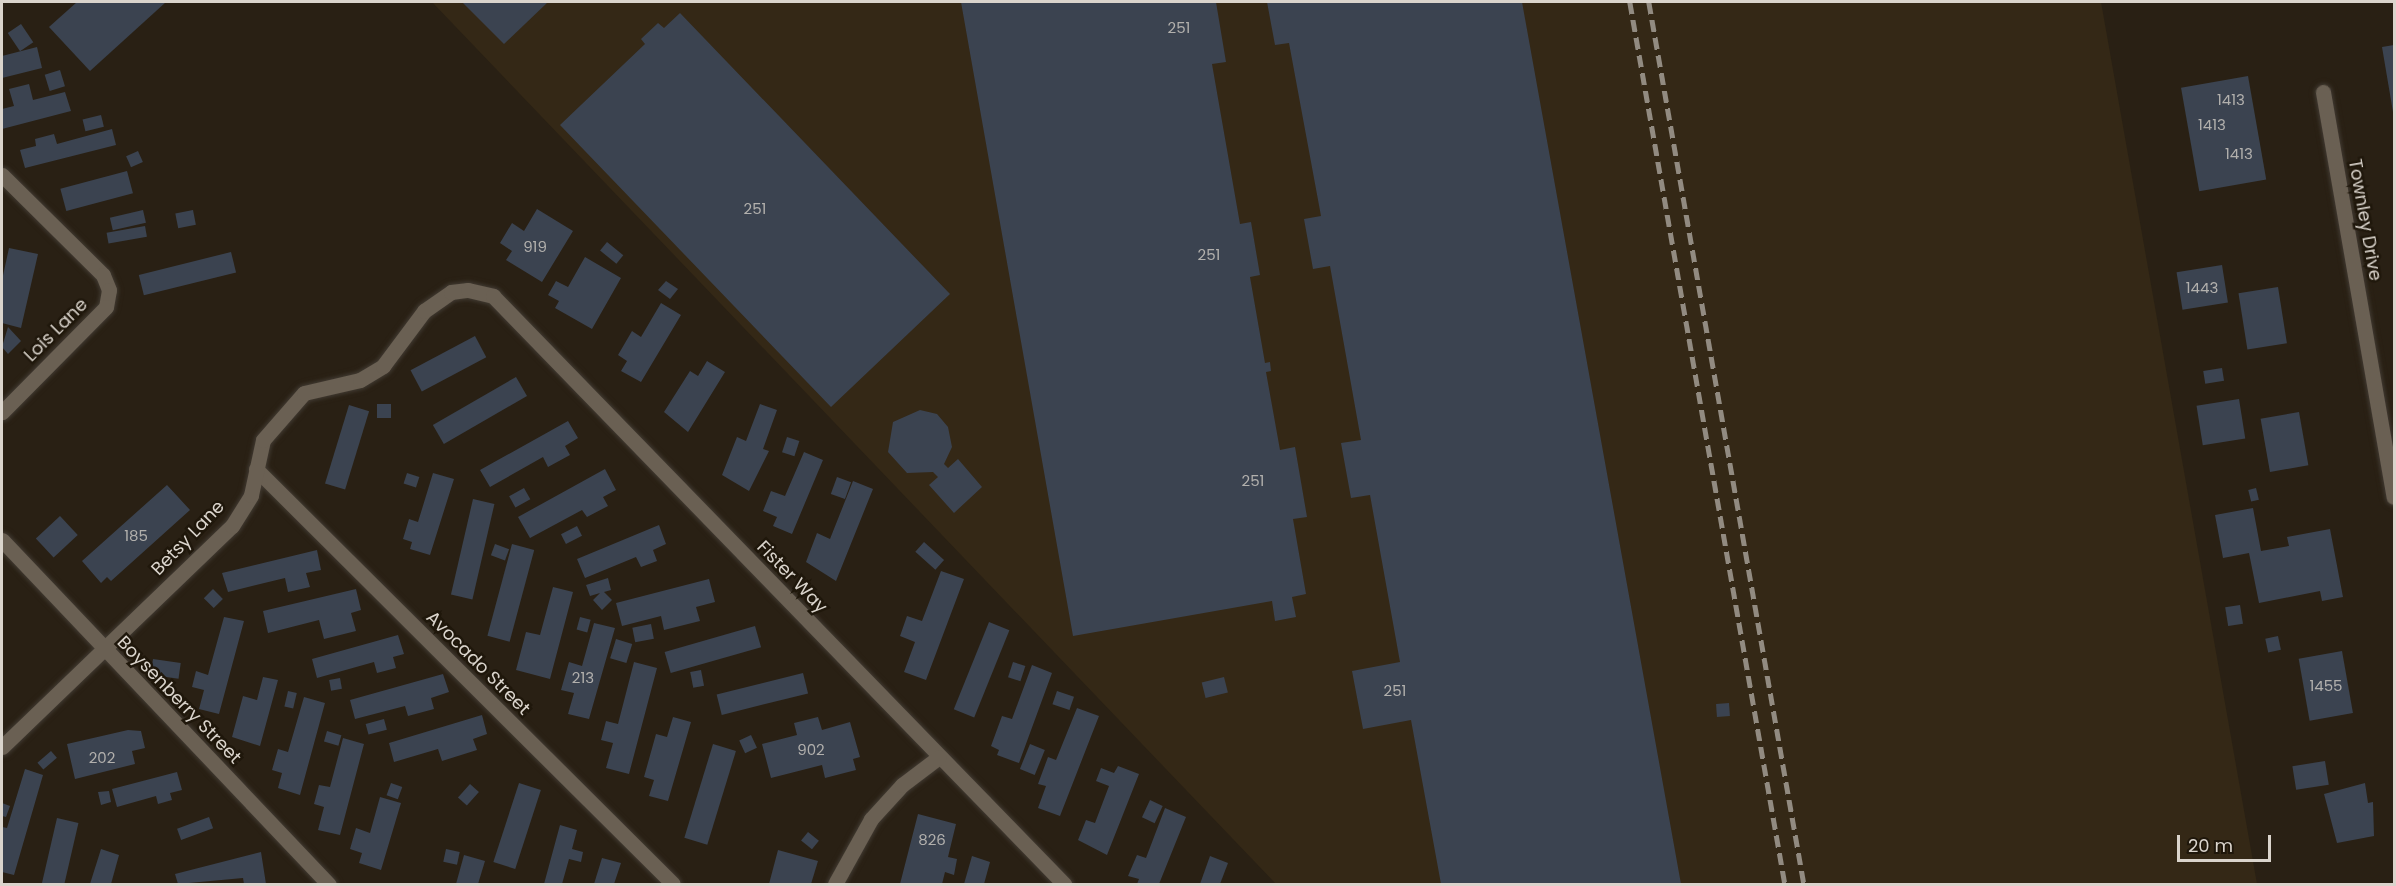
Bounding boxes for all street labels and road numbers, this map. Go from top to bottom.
street label: Townley Drive [2344,157,2386,283]
street label: Lois Lane [20,294,92,366]
street label: Betsy Lane [147,496,229,580]
street label: Fister Way [752,536,832,618]
street label: Avocado Street [422,607,534,719]
street label: Boysenberry Street [112,632,246,768]

